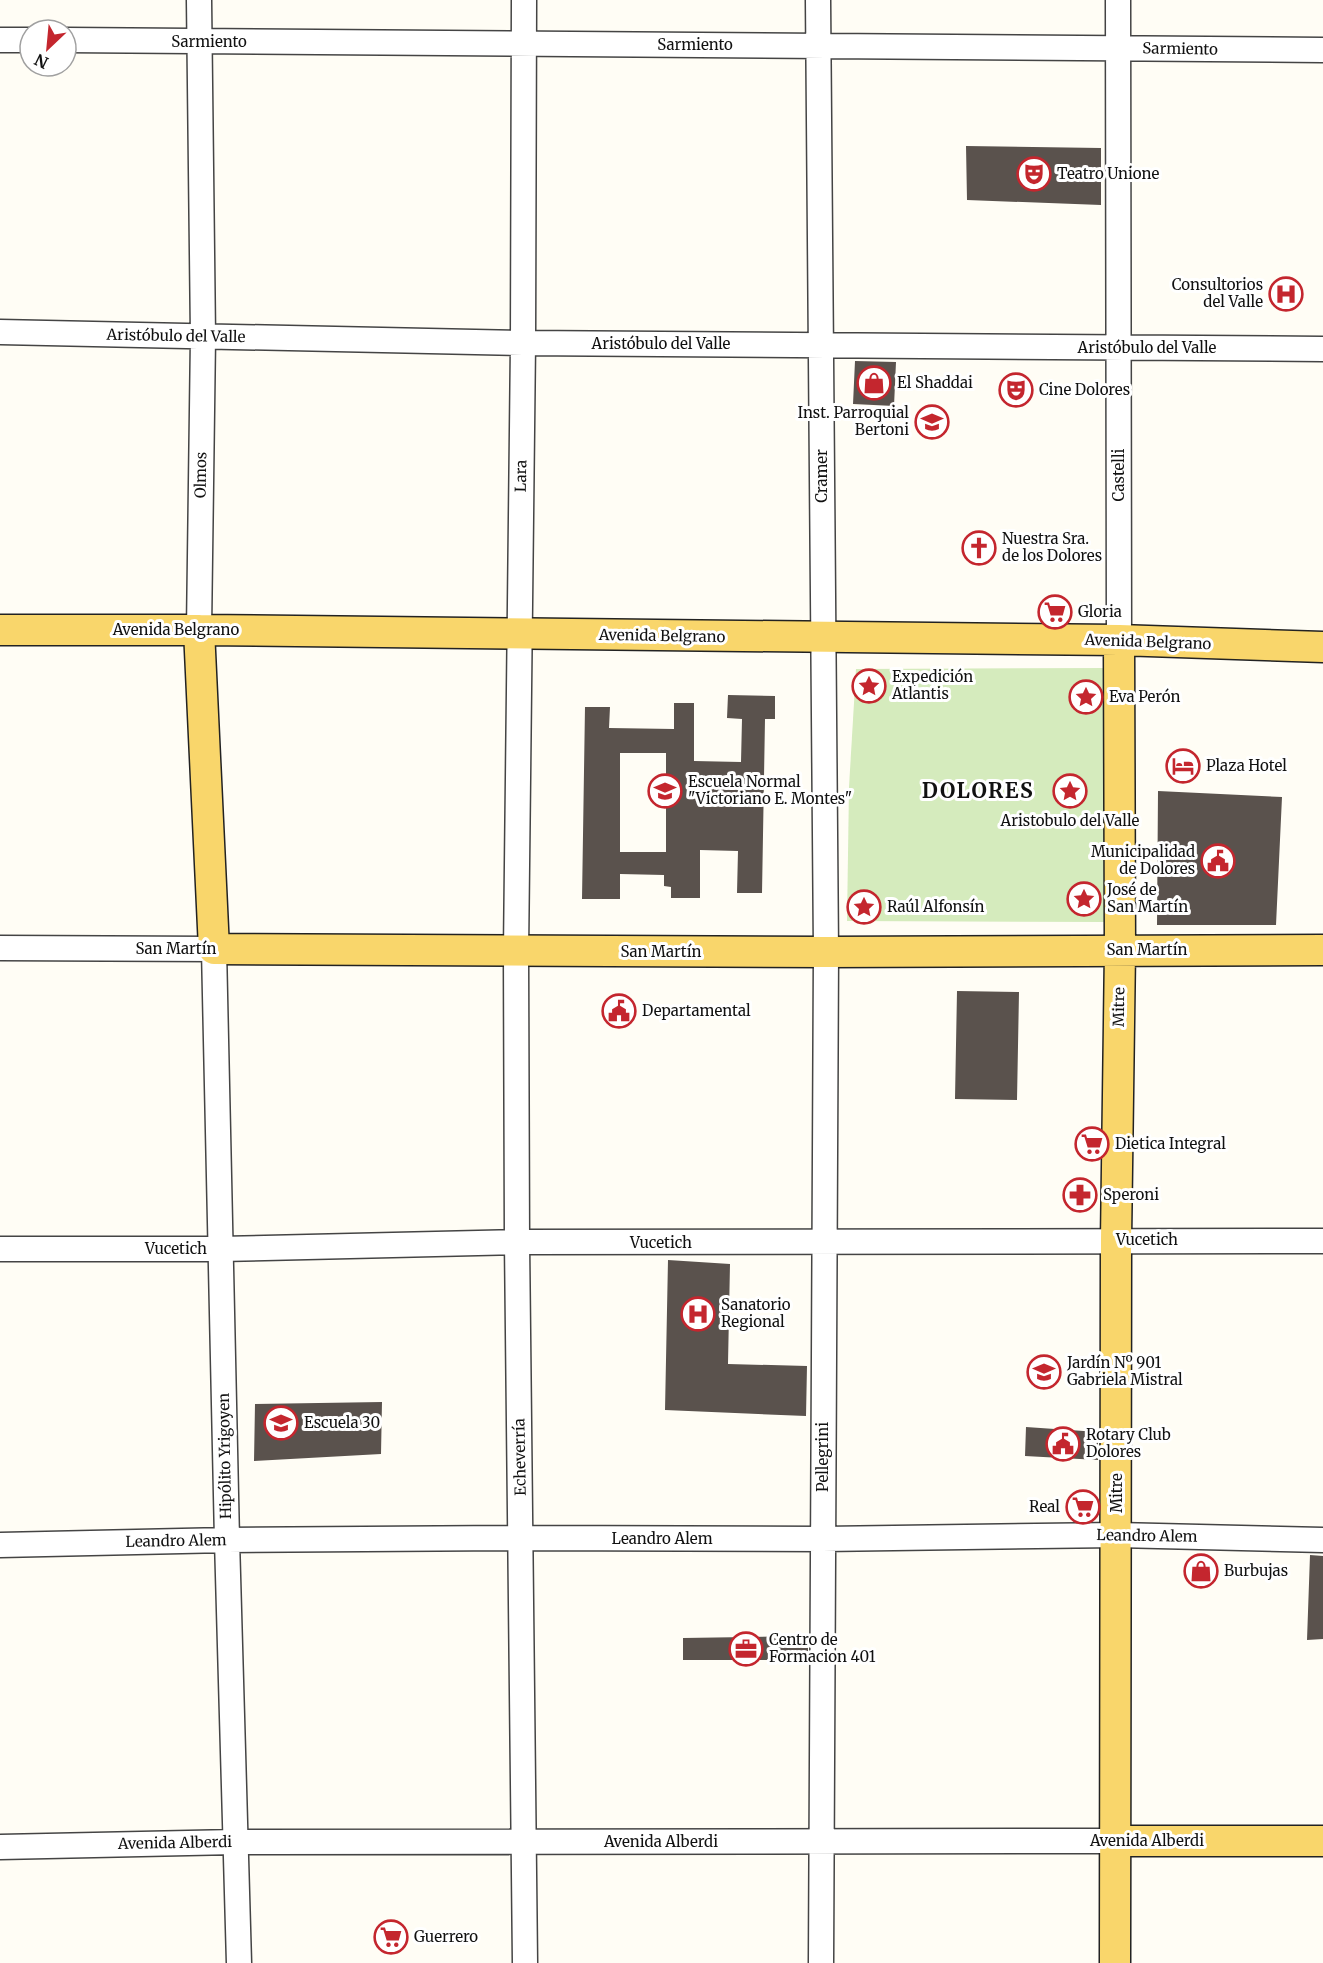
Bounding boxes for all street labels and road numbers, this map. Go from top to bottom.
street label: Sarmiento [171,32,247,51]
street label: Sarmiento [657,35,733,54]
street label: Sarmiento [1142,38,1218,59]
street label: Aristóbulo del Valle [105,325,246,346]
street label: Aristóbulo del Valle [591,334,731,353]
street label: Aristóbulo del Valle [1077,338,1217,357]
street label: Castelli [1109,448,1128,501]
street label: Cramer [812,449,831,503]
street label: Olmos [191,452,210,498]
street label: Lara [511,460,530,492]
street label: Avenida Belgrano [112,620,240,639]
street label: Avenida Belgrano [598,625,726,646]
street label: Avenida Belgrano [1083,630,1212,653]
street label: San Martín [135,939,217,958]
street label: San Martín [1106,940,1188,959]
street label: San Martín [620,942,702,961]
street label: Mitre [1109,987,1128,1027]
street label: Vucetich [1115,1230,1178,1249]
street label: Vucetich [629,1233,692,1252]
street label: Vucetich [144,1239,207,1258]
street label: Hipólito Yrigoyen [214,1393,235,1519]
street label: Echeverría [509,1418,530,1496]
street label: Pellegrini [813,1422,832,1492]
street label: Mitre [1107,1473,1126,1513]
street label: Leandro Alem [1096,1525,1198,1546]
street label: Leandro Alem [611,1529,713,1548]
street label: Leandro Alem [125,1530,227,1551]
street label: Avenida Alberdi [1089,1831,1204,1850]
street label: Avenida Alberdi [117,1832,232,1853]
street label: Avenida Alberdi [603,1832,718,1851]

